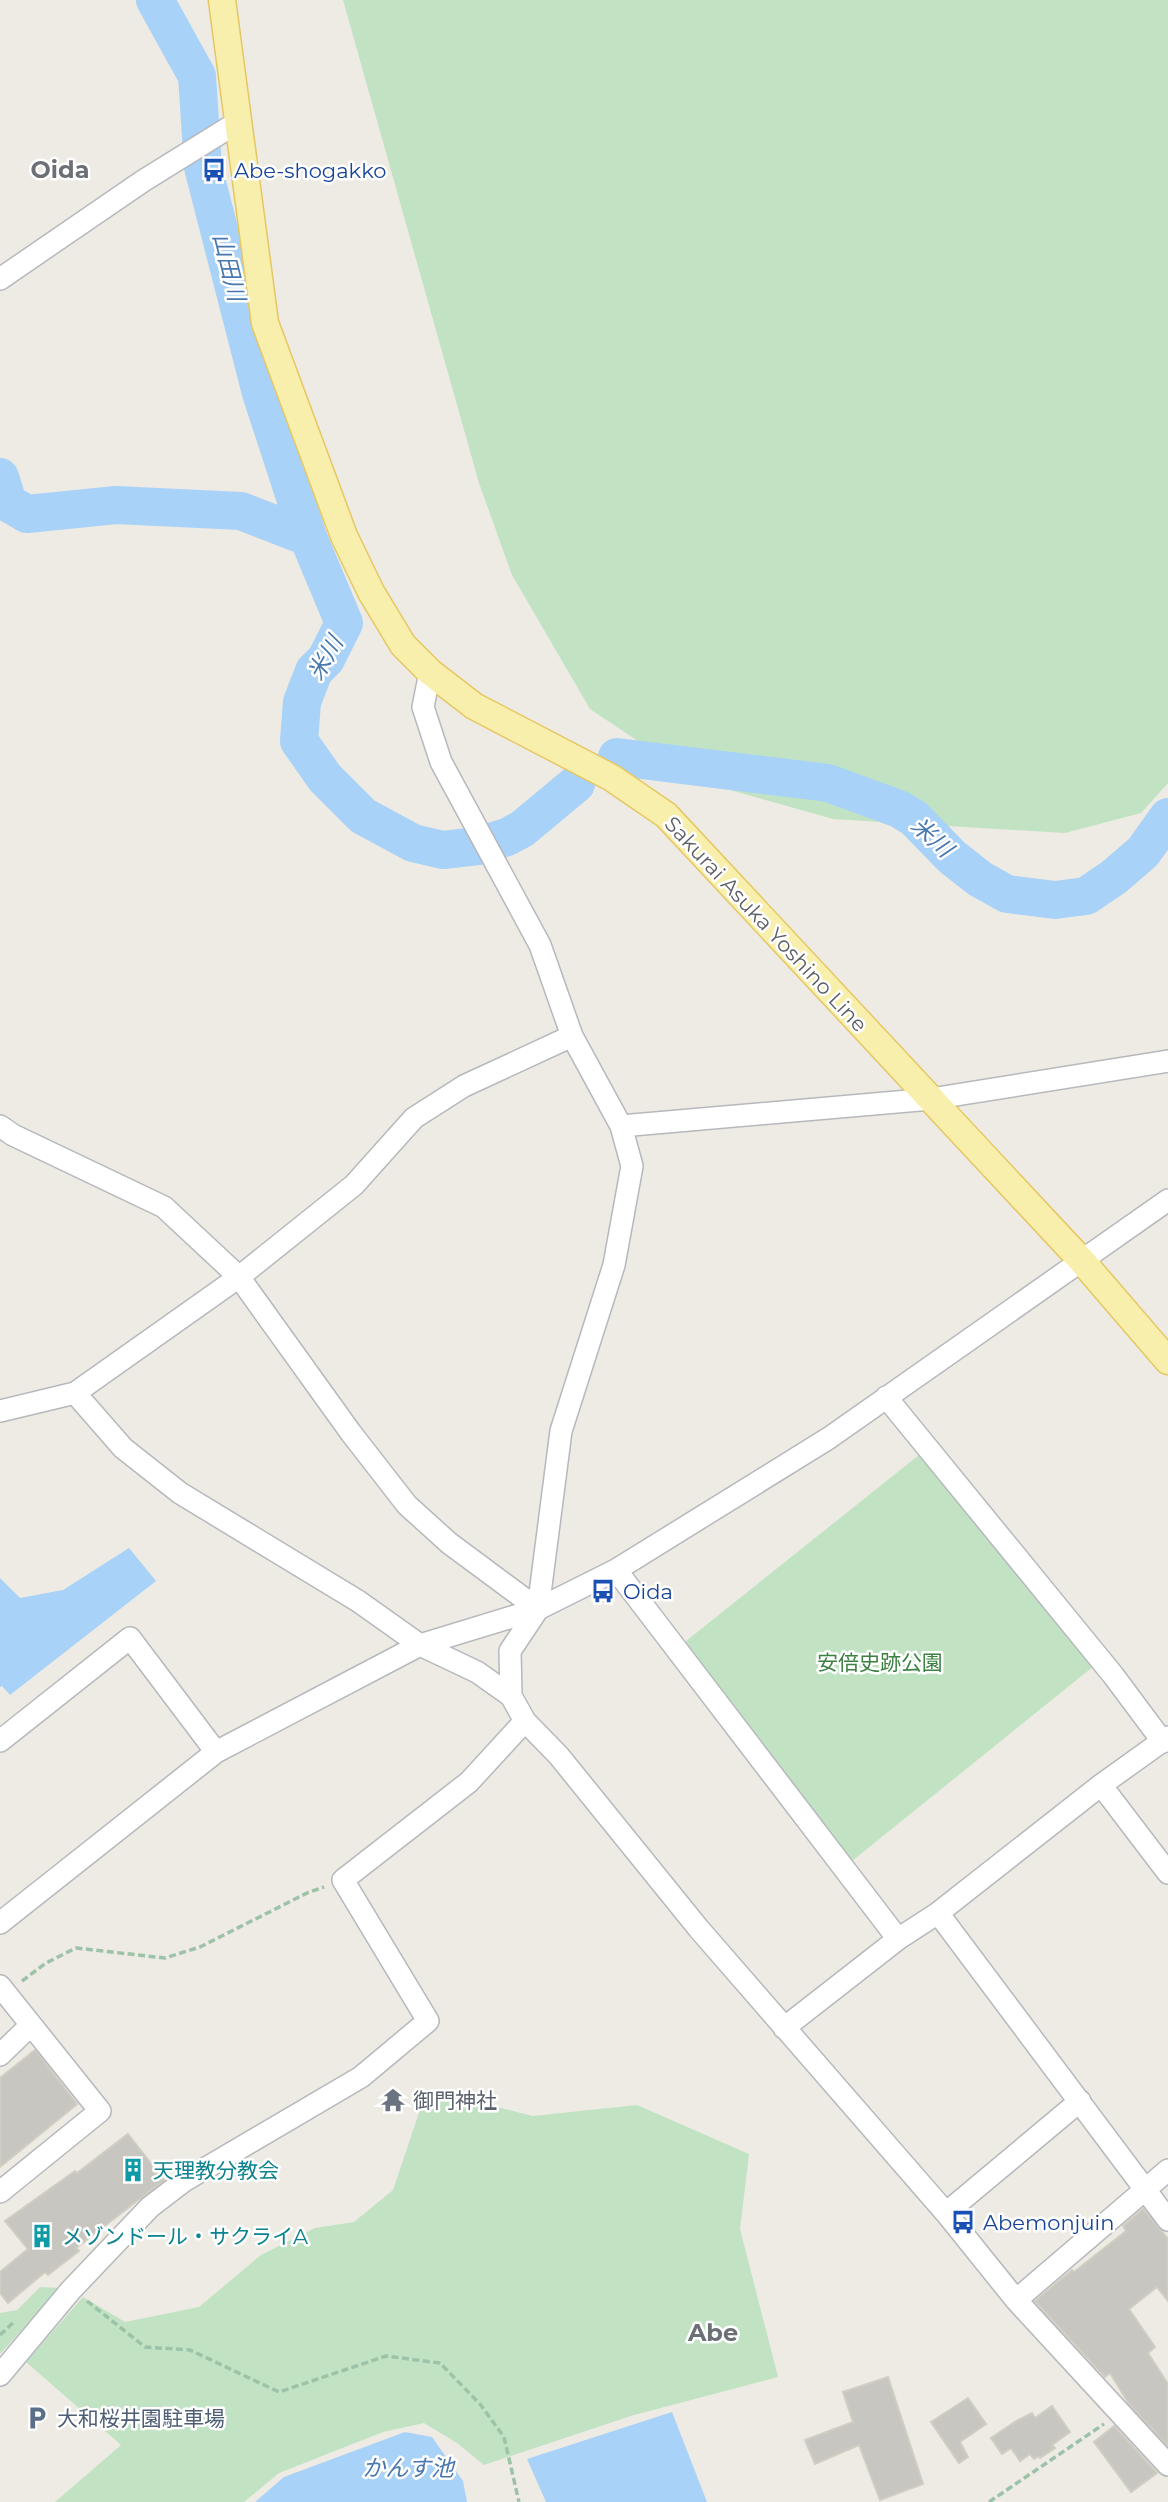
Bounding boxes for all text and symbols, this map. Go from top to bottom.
district label: Oida [31,155,89,184]
bus stop icon: Abe-shogakko [200,156,228,184]
place label: Abe-shogakko [234,158,386,183]
water label: 山田川 [207,230,252,307]
water label: 米川 [301,628,350,685]
street label: Sakurai Asuka Yoshino Line [659,811,873,1037]
water label: 米川 [906,811,961,865]
bus stop icon: Oida [589,1577,617,1605]
place label: Oida [623,1579,673,1604]
park label: 安倍史跡公園 [817,1650,943,1675]
temple icon: 御門神社 [379,2086,407,2114]
place label: 御門神社 [413,2088,497,2113]
building icon: 天理教分教会 [119,2156,147,2184]
place label: 天理教分教会 [153,2158,279,2183]
bus stop icon: Abemonjuin [949,2208,977,2236]
place label: Abemonjuin [983,2210,1114,2235]
building icon: メゾンドール・サクライA [28,2222,56,2250]
place label: メゾンドール・サクライA [62,2224,309,2249]
district label: Abe [687,2318,738,2347]
parking icon: 大和桜井園駐車場 [23,2404,51,2432]
place label: 大和桜井園駐車場 [57,2406,225,2431]
water label: かんす池 [362,2454,456,2482]

